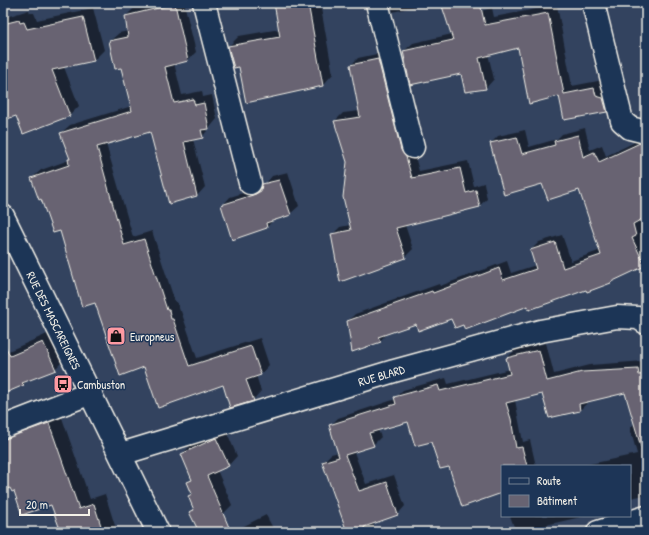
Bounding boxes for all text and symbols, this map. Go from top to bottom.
street label: RUE DES MASCAREIGNES [23,268,85,372]
shop icon: Europneus [105,325,127,347]
place label: Europneus [130,328,175,345]
street label: RUE BLARD [356,360,407,390]
bus stop icon: Cambuston [52,373,74,395]
place label: Cambuston [77,376,125,393]
legend [501,465,631,517]
text: Route [537,472,561,489]
scale bar [20,491,89,517]
text: Bâtiment [537,492,578,509]
text: 20 m [26,496,48,513]

